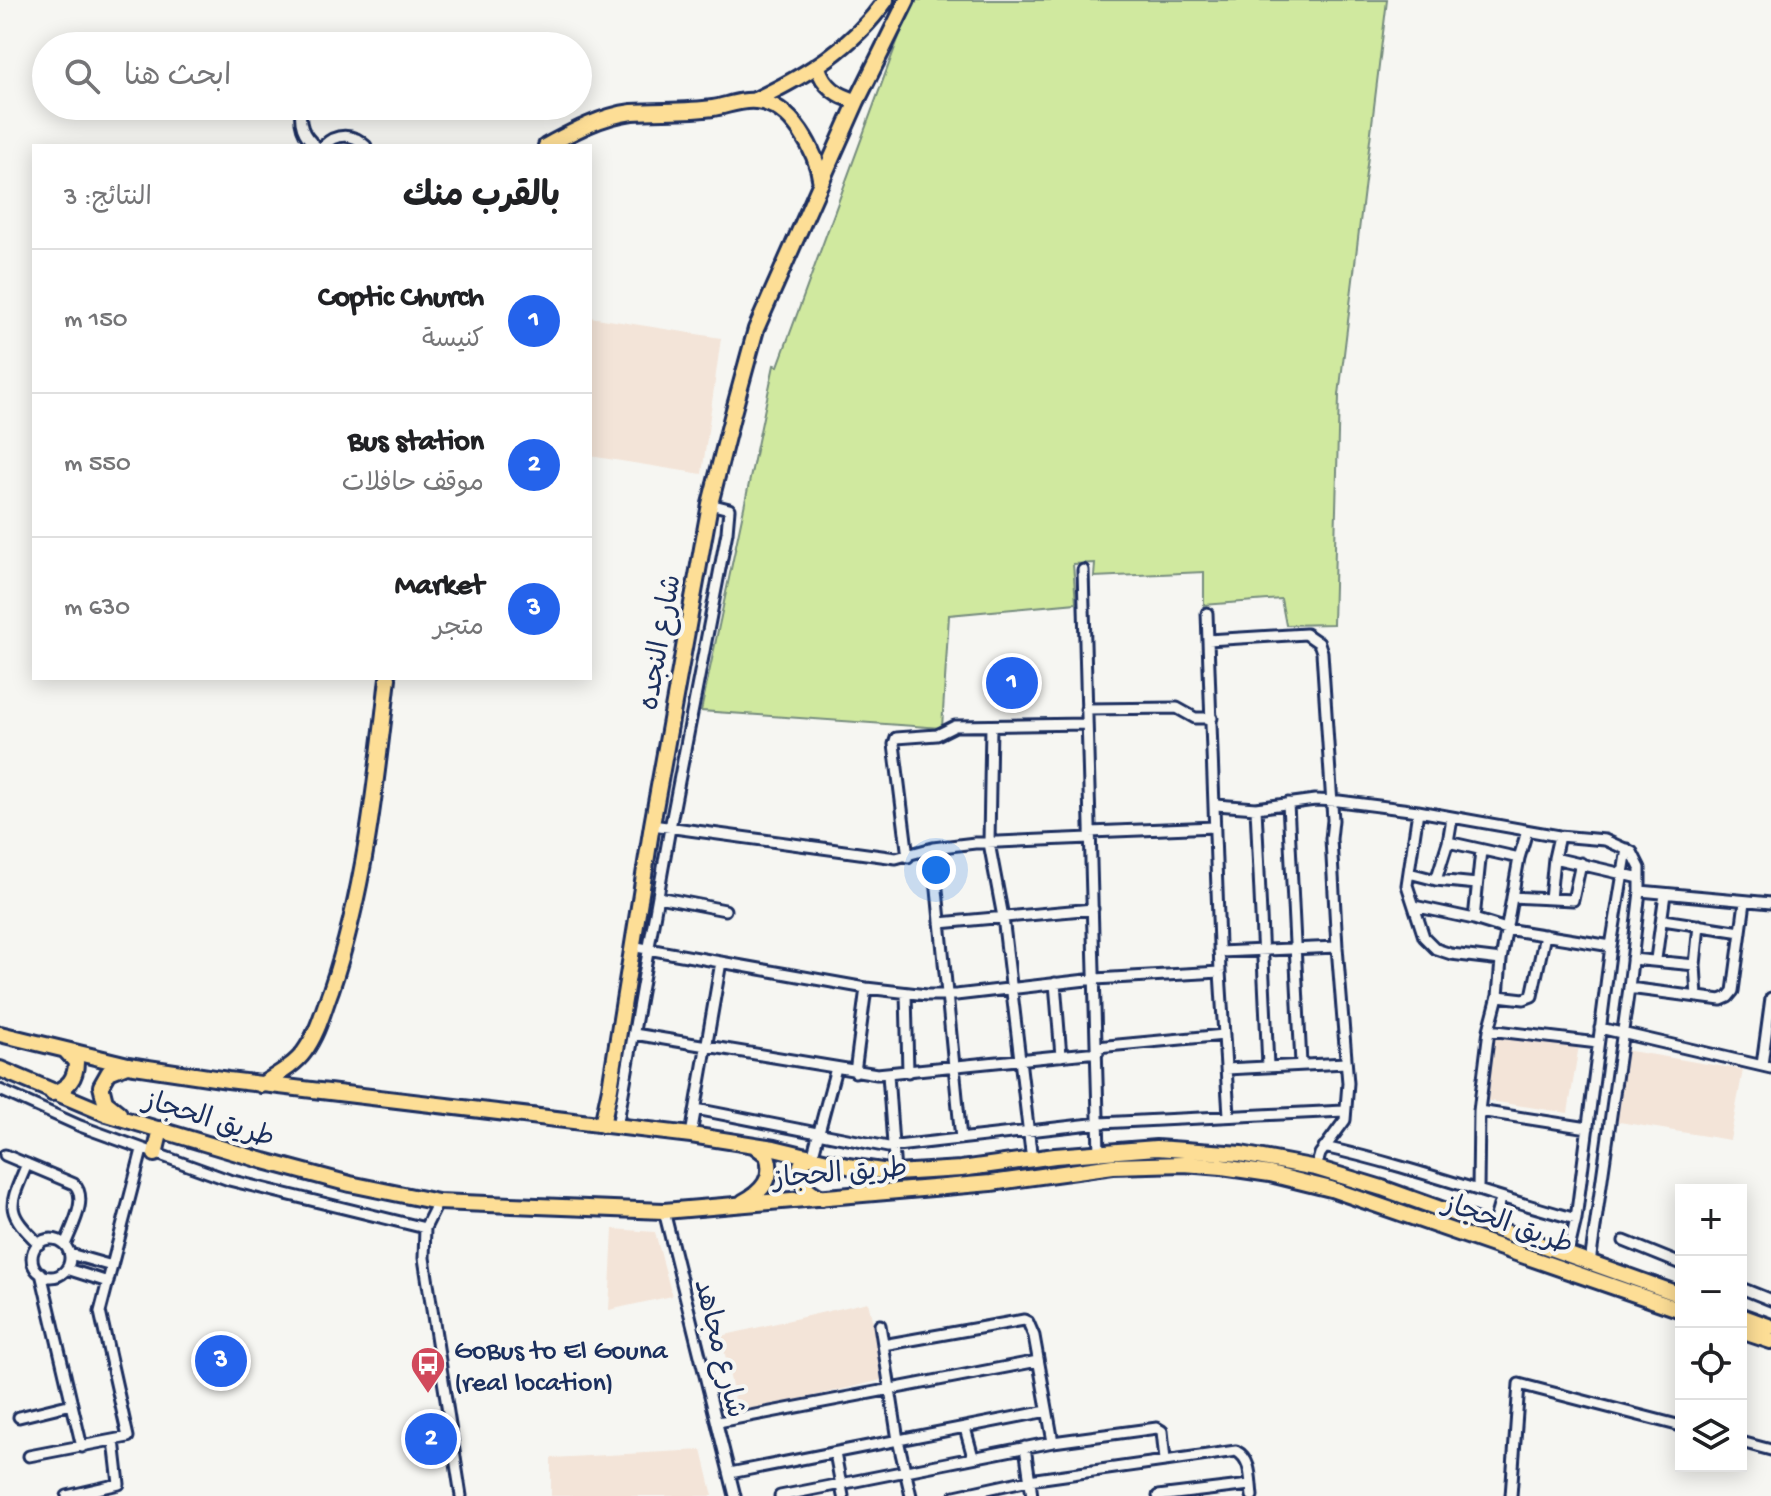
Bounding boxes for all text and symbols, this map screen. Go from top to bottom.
search box [32,32,592,120]
icon: search [60,54,104,98]
text: ابحث هنا [124,61,231,96]
text: بالقرب منك [403,179,560,219]
text: النتائج: 3 [64,184,152,215]
text: Coptic Church [318,282,484,317]
text: 150 m [64,306,128,337]
text: 1 [529,306,539,337]
text: كنيسة [422,326,484,357]
text: Bus station [348,426,484,461]
text: 550 m [64,450,131,481]
text: 2 [528,450,540,481]
text: موقف حافلات [342,470,484,501]
text: Market [395,570,484,605]
street label: شارع النجده [634,572,691,713]
text: 630 m [64,594,130,625]
text: 3 [527,594,541,625]
text: متجر [433,614,484,645]
pin: 1 [986,653,1038,713]
your location [916,850,956,890]
street label: طريق الحجاز [137,1085,278,1157]
street label: طريق الحجاز [770,1153,909,1198]
map controls [1675,1184,1747,1472]
button: + [1675,1184,1747,1256]
street label: طريق الحجاز [1437,1188,1577,1264]
button: − [1675,1256,1747,1328]
street label: شارع مجاهد [684,1276,751,1422]
button: locate [1675,1328,1747,1400]
pin: 3 [195,1331,247,1391]
place label: GoBus to El Gouna (real location) [454,1336,669,1401]
bus stop icon: GoBus to El Gouna (real location) [409,1345,447,1395]
button: layers [1675,1400,1747,1472]
pin: 2 [405,1409,457,1469]

